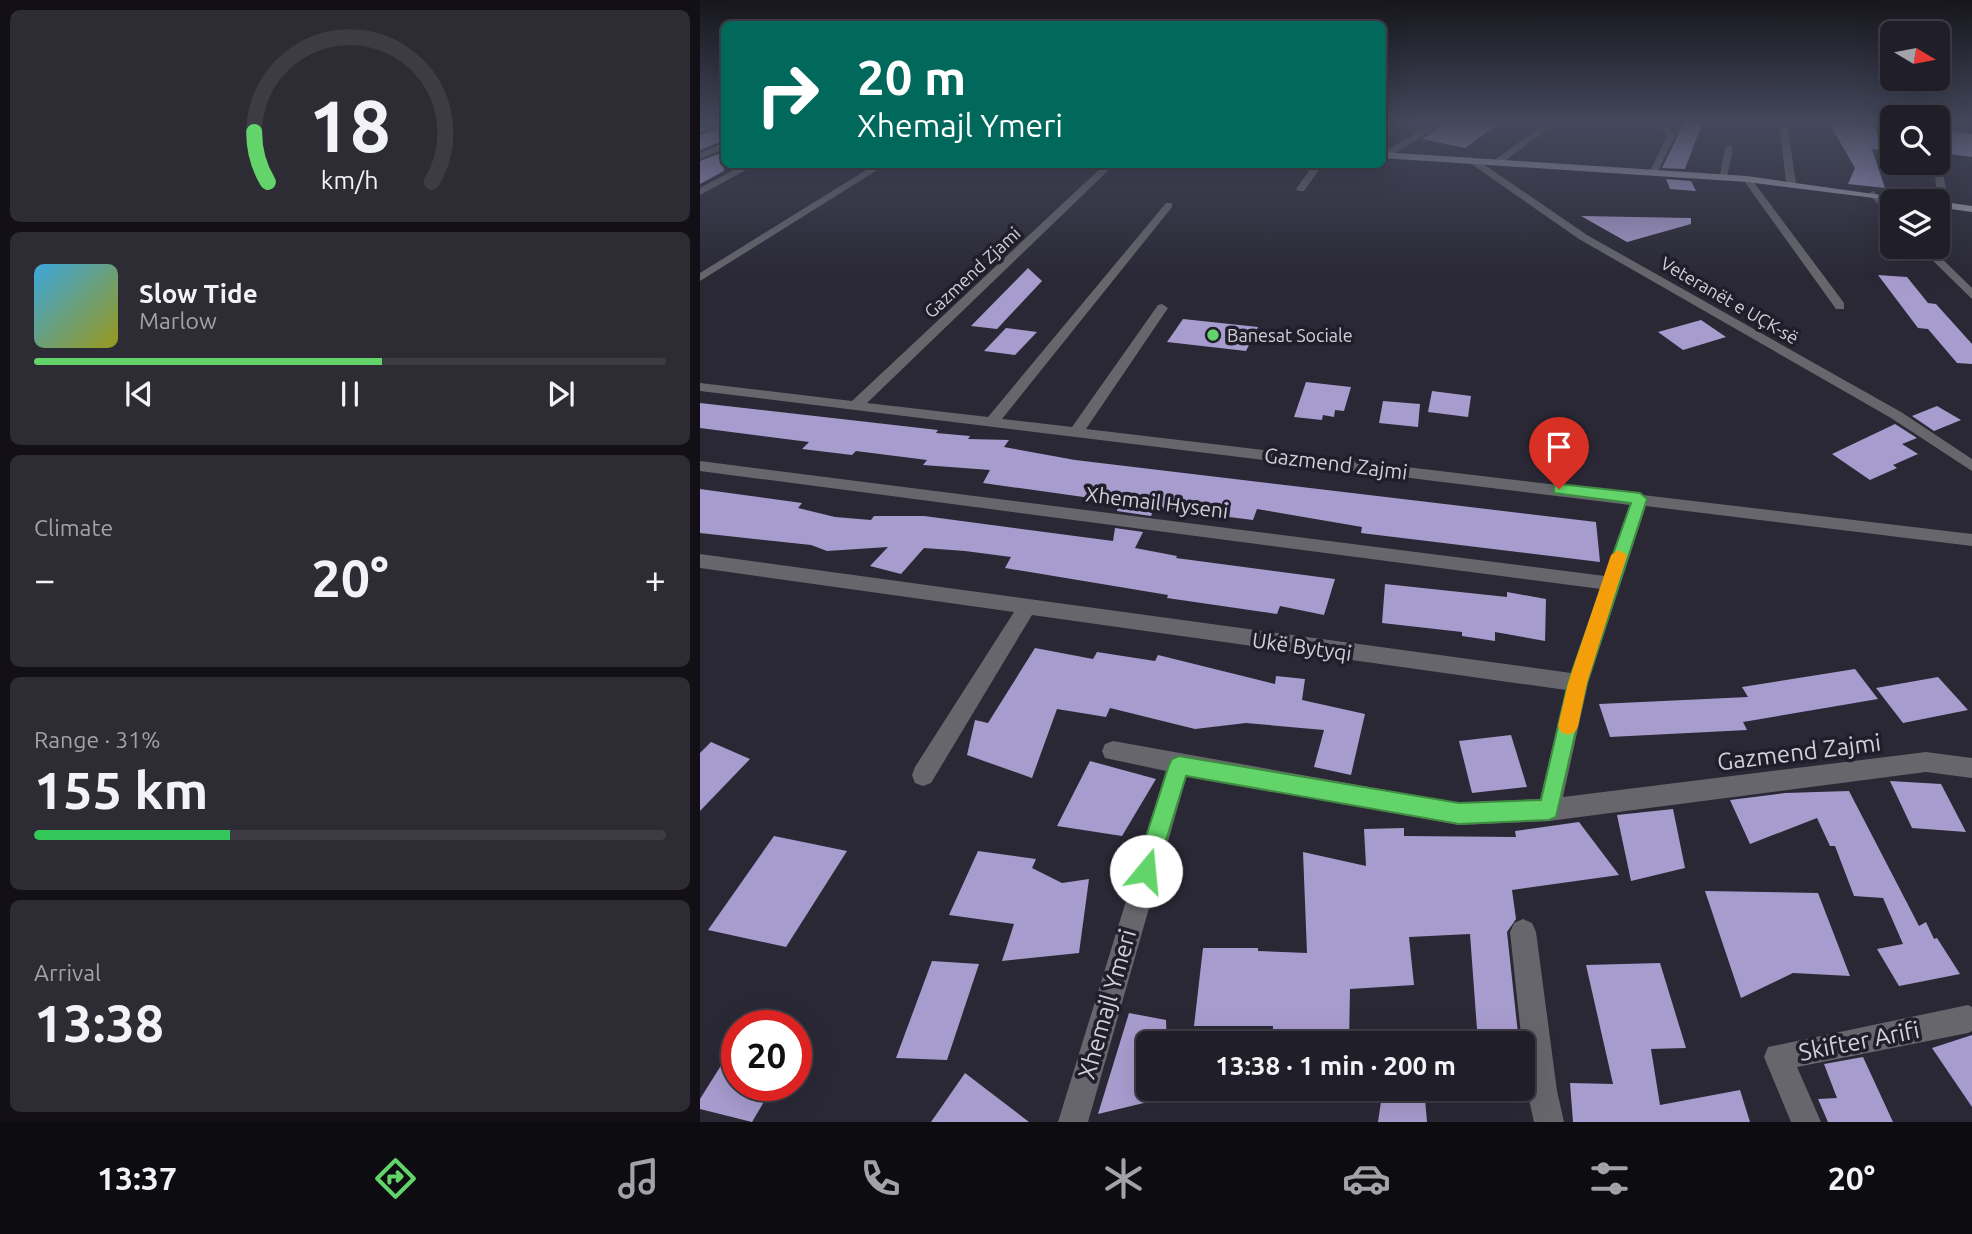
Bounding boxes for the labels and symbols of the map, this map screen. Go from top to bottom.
north arrow [1880,21,1950,91]
street label: Gazmend Zjami [920,223,1024,321]
street label: Veteranët e UÇK-së [1658,252,1802,348]
place label: Banesat Sociale [1227,325,1353,345]
marker: Banesat Sociale [1205,327,1221,343]
pin [1529,417,1589,489]
street label: Gazmend Zajmi [1263,442,1409,484]
street label: Xhemail Hyseni [1084,481,1230,523]
street label: Ukë Bytyqi [1251,627,1353,665]
street label: Gazmend Zajmi [1716,729,1882,775]
position arrow [1109,834,1183,908]
street label: Xhemajl Ymeri [1073,926,1141,1082]
speed limit sign: 20 [721,1010,812,1101]
street label: Skifter Arifi [1796,1016,1922,1066]

